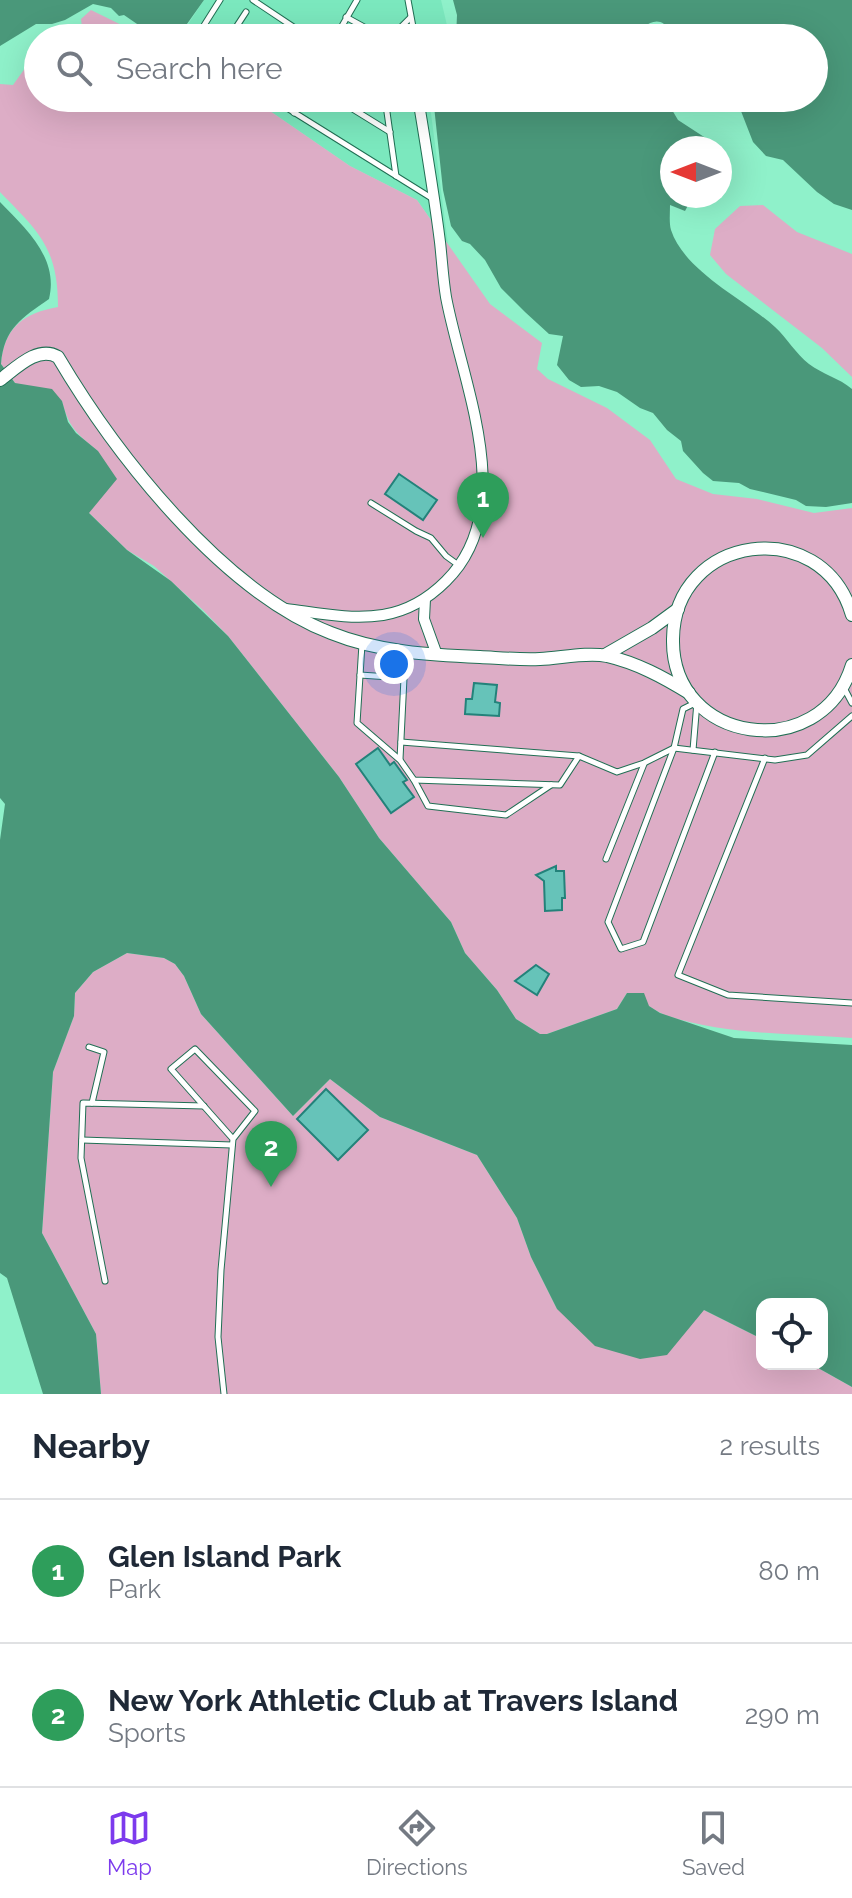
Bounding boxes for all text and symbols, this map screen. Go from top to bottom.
search box [24,24,828,112]
icon: search [52,46,96,90]
text: Search here [116,51,283,86]
north arrow [660,136,732,208]
pin: 1 [457,472,509,538]
your location [374,644,414,684]
pin: 2 [245,1121,297,1187]
map controls [756,1298,828,1370]
button: locate [756,1298,828,1370]
text: Nearby [32,1426,150,1466]
text: 2 results [720,1431,820,1461]
text: Glen Island Park [108,1539,341,1574]
text: 1 [52,1556,64,1586]
text: 80 m [758,1556,820,1586]
text: Park [108,1574,161,1604]
text: New York Athletic Club at Travers Island [108,1683,678,1718]
text: 2 [51,1700,65,1730]
text: 290 m [745,1700,820,1730]
text: Sports [108,1718,186,1748]
tab: Map [107,1806,152,1880]
tab: Directions [366,1806,468,1880]
tab: Saved [682,1806,745,1880]

